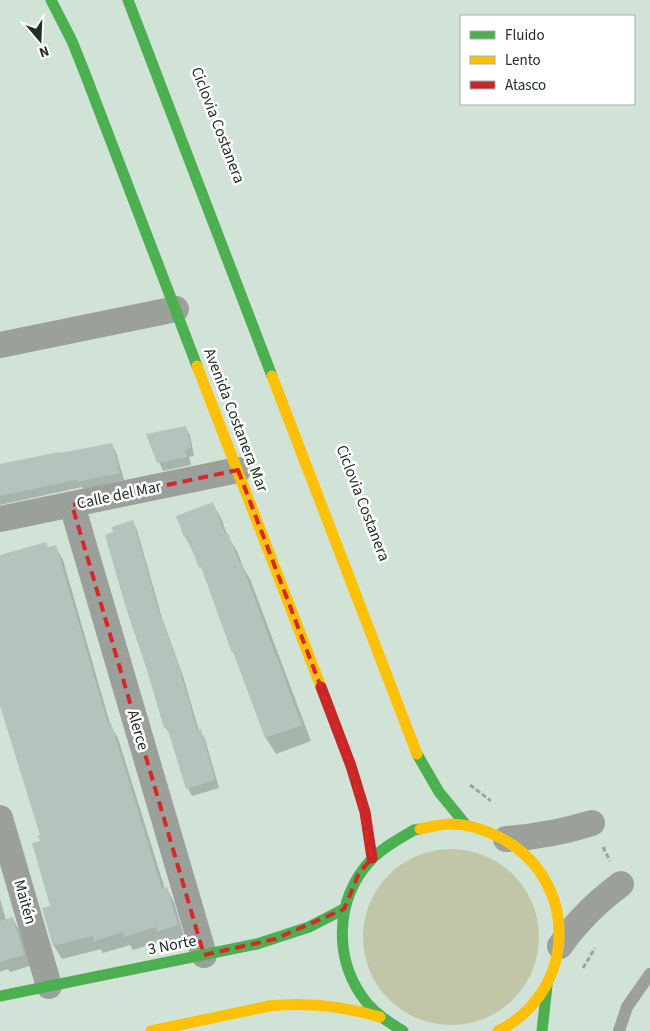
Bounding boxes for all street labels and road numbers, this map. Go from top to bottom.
street label: Ciclovia Costanera [186,64,250,186]
street label: Avenida Costanera Mar [198,345,274,496]
street label: Ciclovia Costanera [331,442,395,564]
street label: Calle del Mar [75,475,164,515]
street label: Alerce [122,707,154,753]
street label: Maitén [8,877,42,927]
street label: 3 Norte [146,930,198,960]

